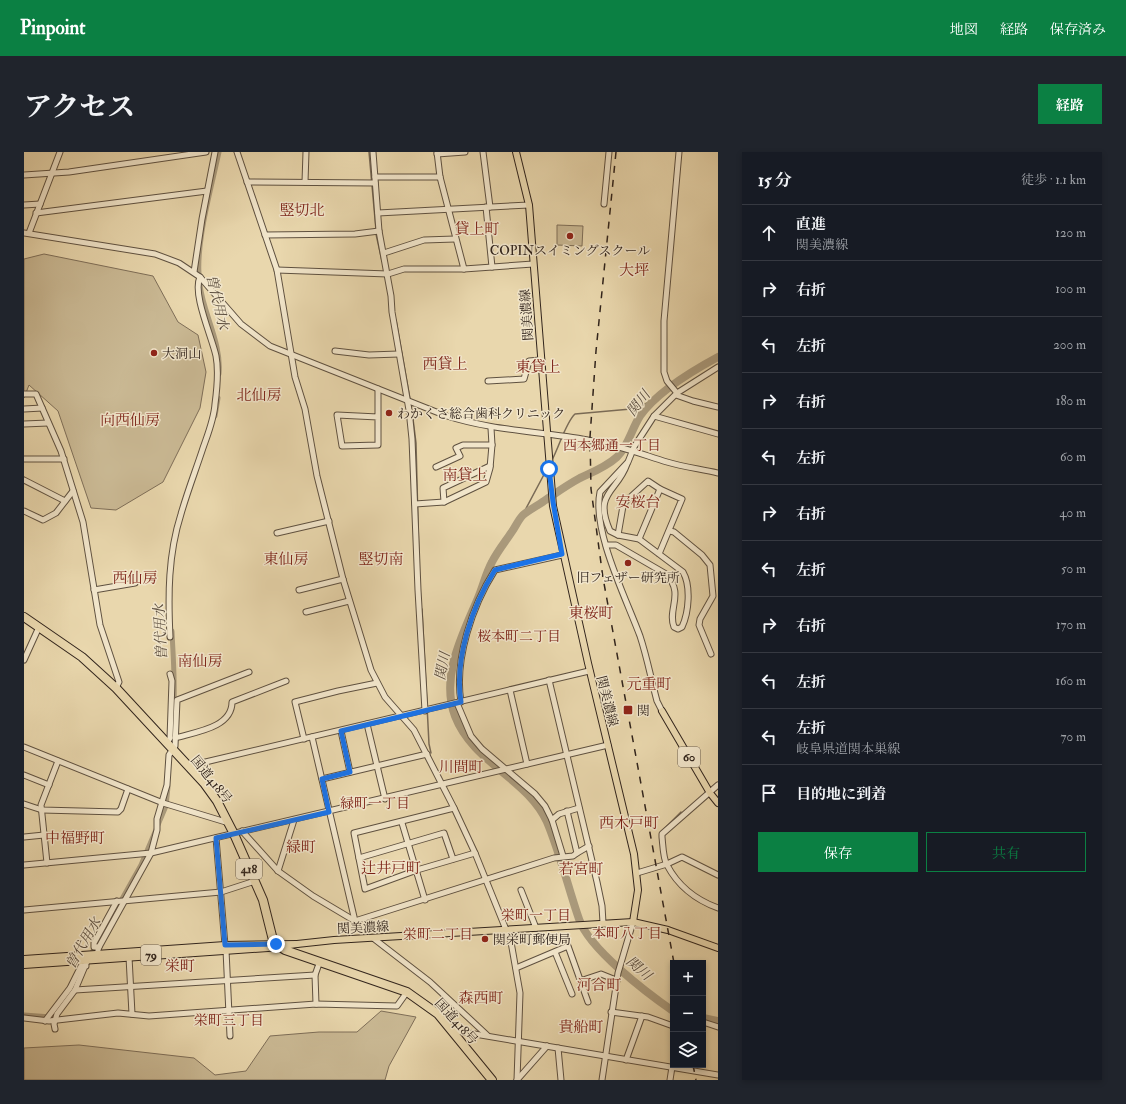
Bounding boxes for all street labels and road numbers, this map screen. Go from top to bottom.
street label: 関美濃線 [517,288,537,341]
street label: 関美濃線 [593,674,621,728]
road number: 60 [678,747,700,767]
street label: 国道418号 [187,753,235,807]
road number: 418 [236,859,262,879]
street label: 関美濃線 [337,919,389,937]
road number: 79 [141,945,161,965]
street label: 国道418号 [431,995,481,1048]

